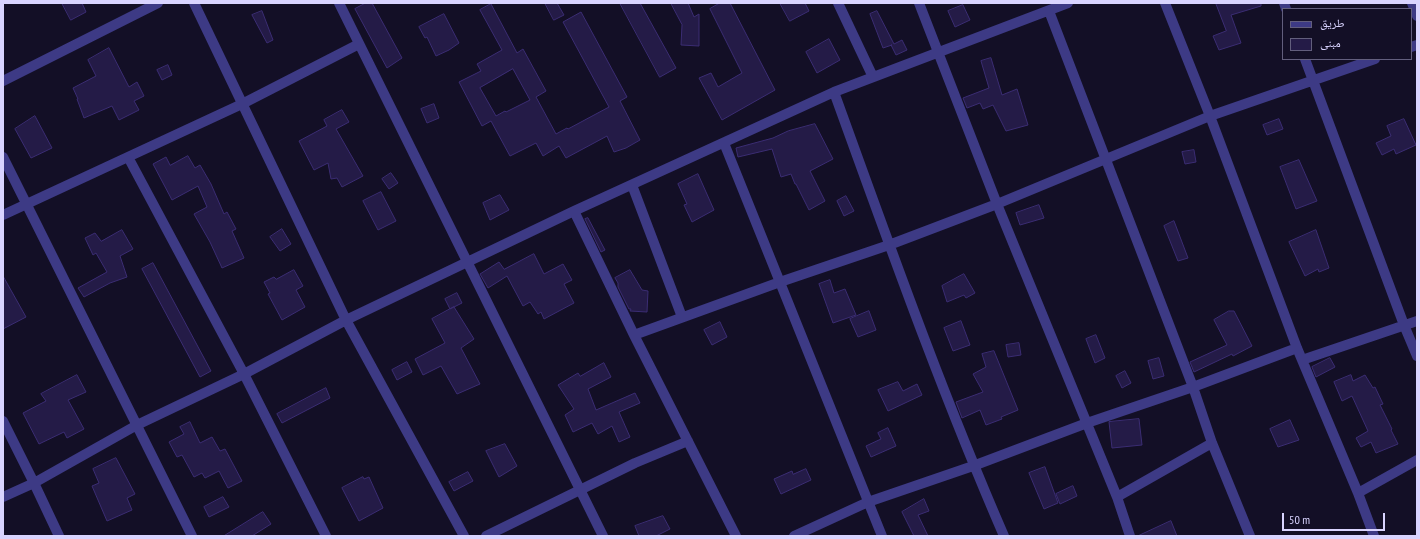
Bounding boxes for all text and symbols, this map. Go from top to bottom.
legend [1282,8,1412,60]
text: طريق [1320,15,1345,30]
text: مبنى [1320,35,1341,50]
scale bar [1284,505,1387,531]
text: 50 m [1289,512,1310,527]

